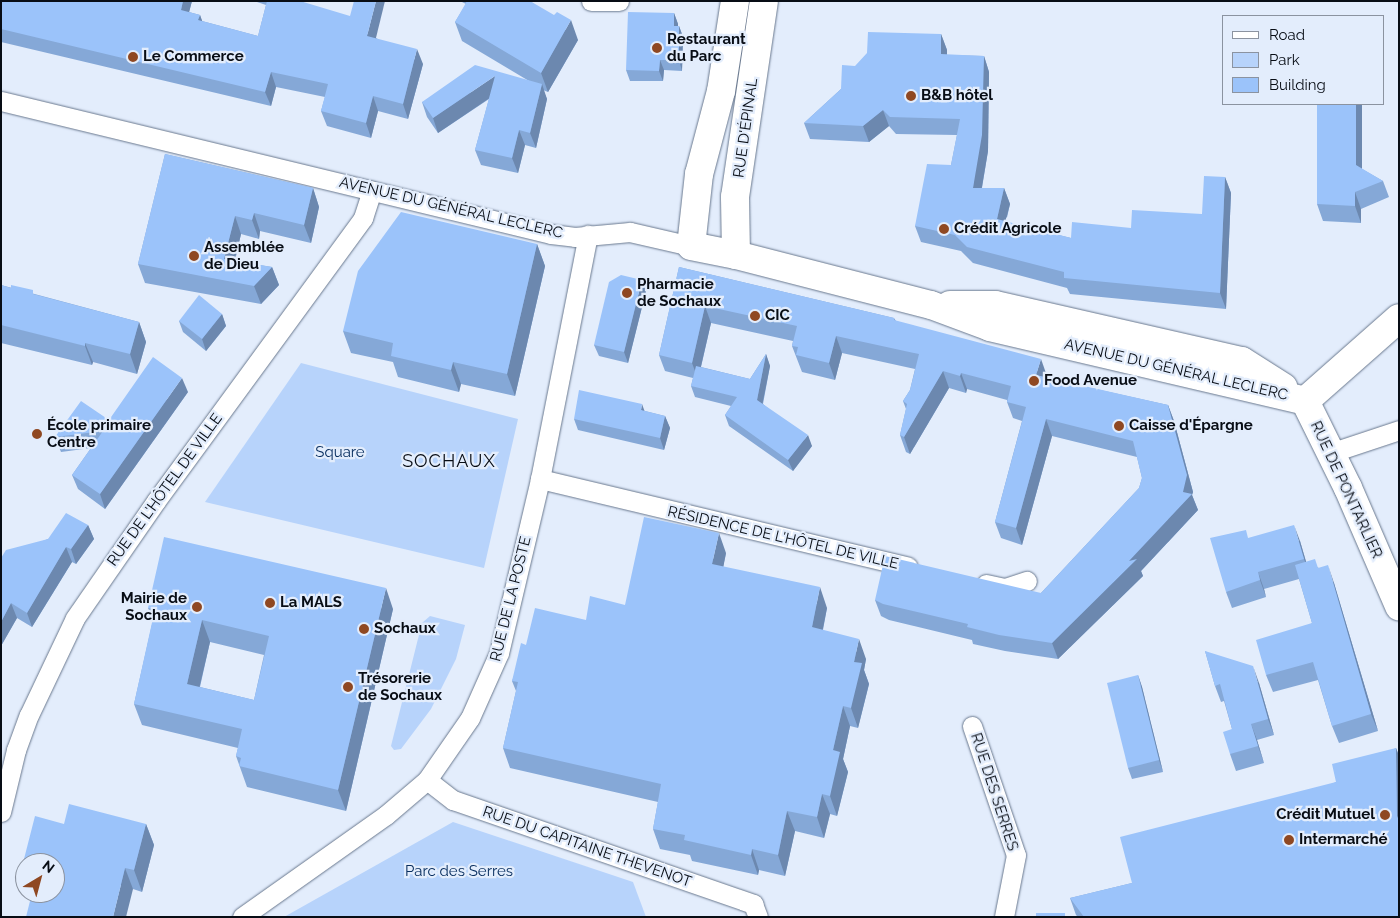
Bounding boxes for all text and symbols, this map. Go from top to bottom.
legend [1222,15,1385,105]
text: Road [1269,26,1305,44]
place label: Restaurant du Parc [667,30,746,65]
marker: Restaurant du Parc [651,42,663,54]
place label: Le Commerce [143,48,244,66]
marker: Le Commerce [127,51,139,63]
text: Park [1269,51,1300,69]
text: Building [1269,76,1326,94]
street label: RUE D'ÉPINAL [730,77,762,179]
place label: B&B hôtel [921,87,993,105]
marker: B&B hôtel [905,90,917,102]
street label: AVENUE DU GÉNÉRAL LECLERC [337,173,565,243]
place label: Crédit Agricole [954,220,1062,238]
marker: Crédit Agricole [938,223,950,235]
place label: Assemblée de Dieu [204,238,284,273]
marker: Assemblée de Dieu [188,250,200,262]
place label: Pharmacie de Sochaux [637,275,721,310]
marker: Pharmacie de Sochaux [621,287,633,299]
place label: CIC [765,307,790,325]
marker: CIC [749,310,761,322]
street label: AVENUE DU GÉNÉRAL LECLERC [1062,335,1290,405]
place label: Food Avenue [1044,372,1137,390]
marker: Food Avenue [1028,375,1040,387]
street label: RUE DE L'HÔTEL DE VILLE [103,410,227,570]
place label: École primaire Centre [47,416,151,451]
place label: Caisse d'Épargne [1129,417,1253,435]
street label: RUE DE PONTARLIER [1306,418,1386,562]
marker: Caisse d'Épargne [1113,420,1125,432]
marker: École primaire Centre [31,428,43,440]
park label: Square [315,444,365,462]
district label: SOCHAUX [401,450,497,472]
street label: RÉSIDENCE DE L'HÔTEL DE VILLE [665,503,901,573]
street label: RUE DE LA POSTE [487,535,535,663]
place label: Mairie de Sochaux [121,589,187,624]
place label: La MALS [280,594,342,612]
marker: La MALS [264,597,276,609]
marker: Mairie de Sochaux [191,601,203,613]
place label: Sochaux [374,620,436,638]
marker: Sochaux [358,623,370,635]
place label: Trésorerie de Sochaux [358,669,442,704]
marker: Trésorerie de Sochaux [342,681,354,693]
street label: RUE DES SERRES [966,731,1022,853]
street label: RUE DU CAPITAINE THEVENOT [480,803,694,891]
place label: Crédit Mutuel [1276,806,1375,824]
marker: Crédit Mutuel [1379,809,1391,821]
place label: Intermarché [1299,831,1388,849]
marker: Intermarché [1283,834,1295,846]
north arrow [15,853,65,903]
text: N [39,857,58,876]
park label: Parc des Serres [405,863,513,881]

